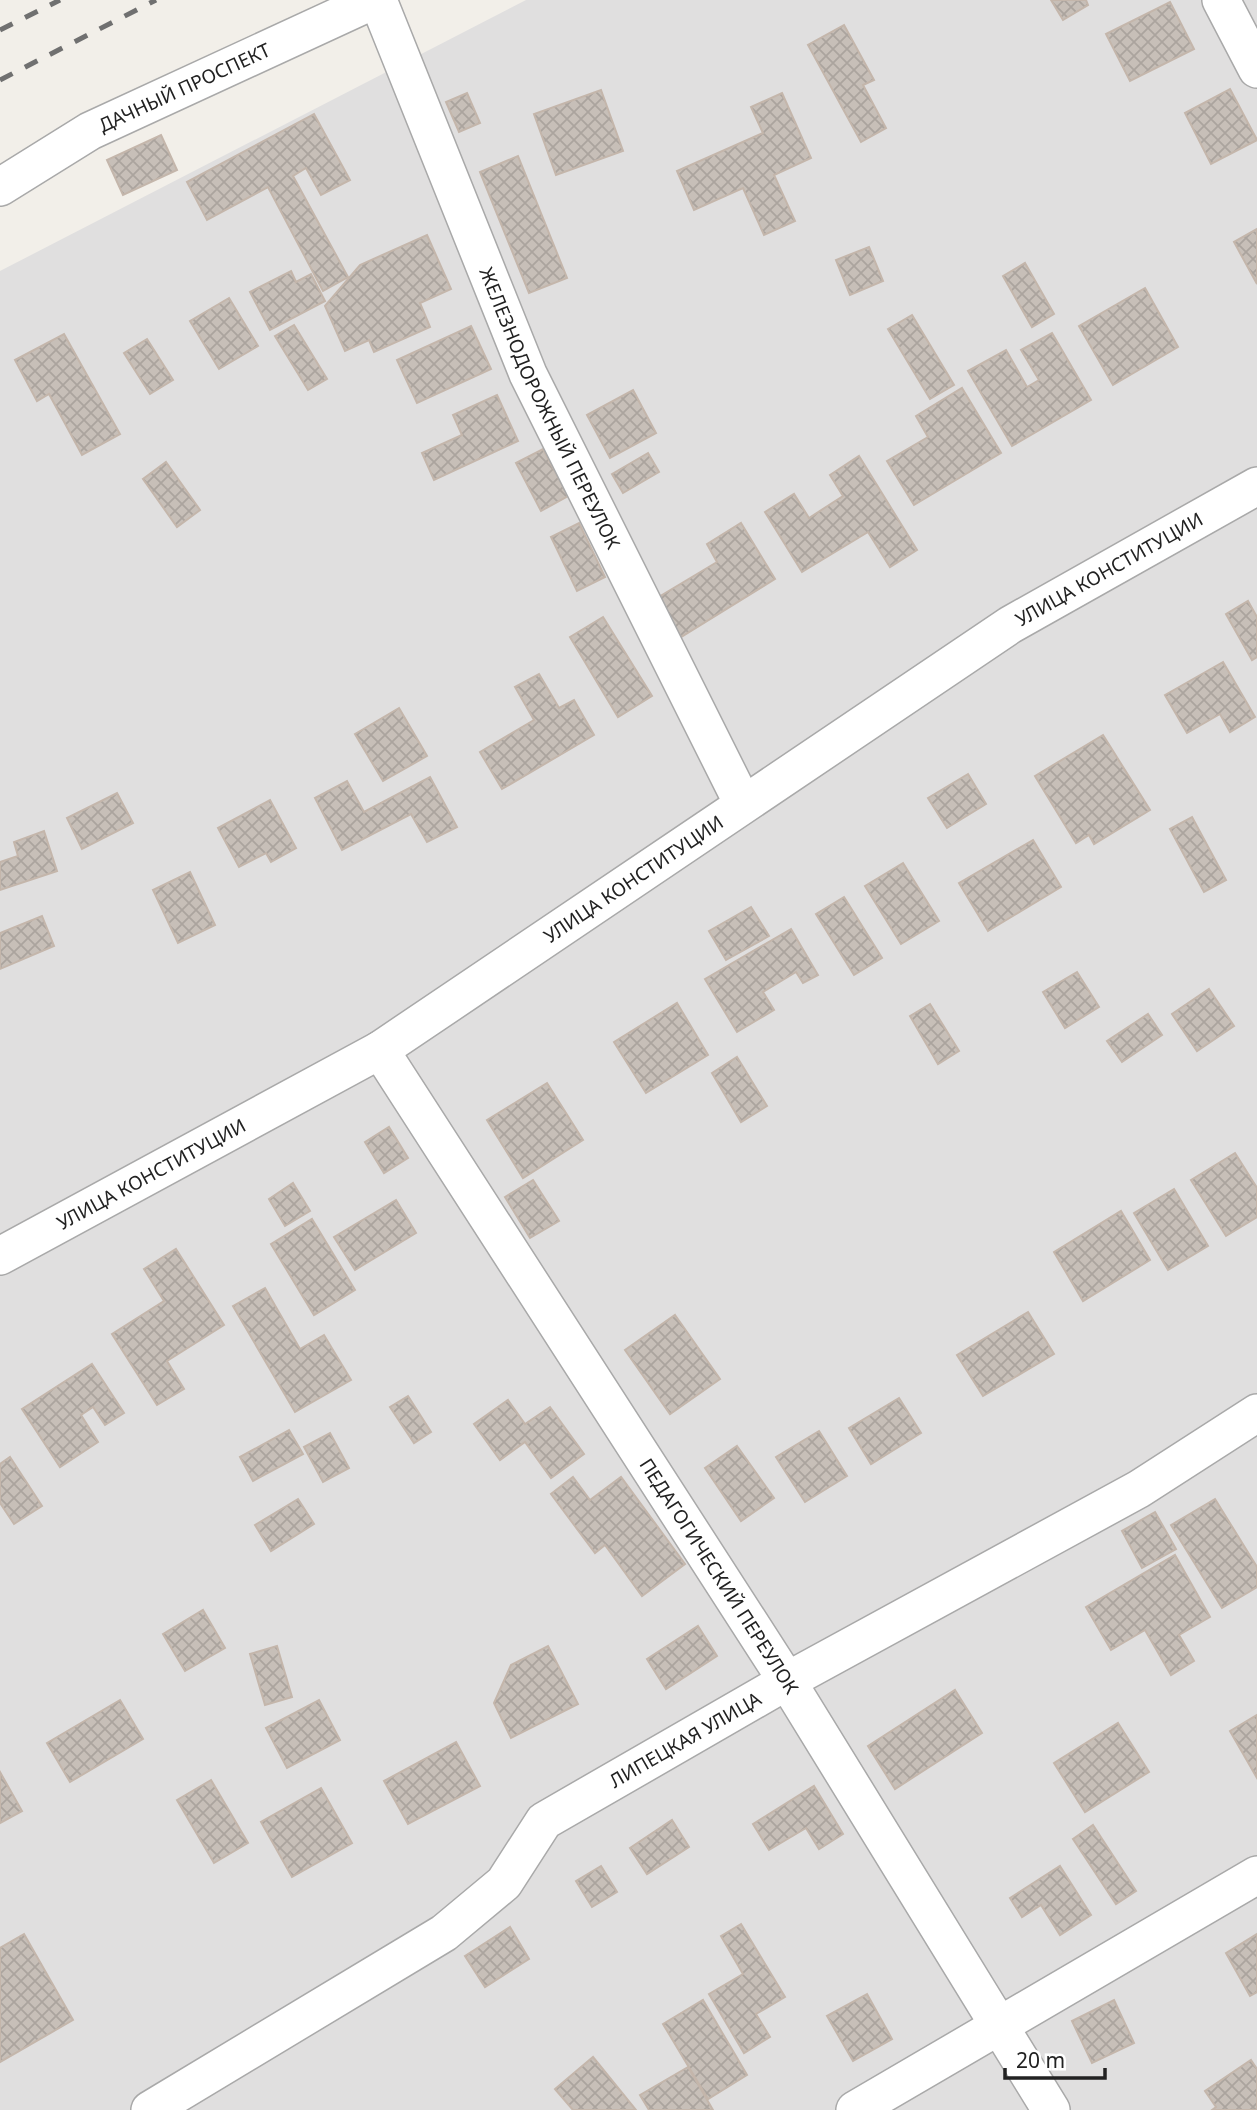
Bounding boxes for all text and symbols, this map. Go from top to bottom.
street label: ДАЧНЫЙ ПРОСПЕКТ [94,36,275,138]
street label: ЖЕЛЕЗНОДОРОЖНЫЙ ПЕРЕУЛОК [474,263,626,553]
street label: УЛИЦА КОНСТИТУЦИИ [1011,506,1208,632]
street label: УЛИЦА КОНСТИТУЦИИ [539,809,728,949]
street label: УЛИЦА КОНСТИТУЦИИ [52,1112,250,1236]
street label: ПЕДАГОГИЧЕСКИЙ ПЕРЕУЛОК [634,1453,805,1699]
street label: ЛИПЕЦКАЯ УЛИЦА [605,1685,767,1794]
scale bar [1005,2036,1105,2080]
text: 20 m [1016,2046,1065,2074]

